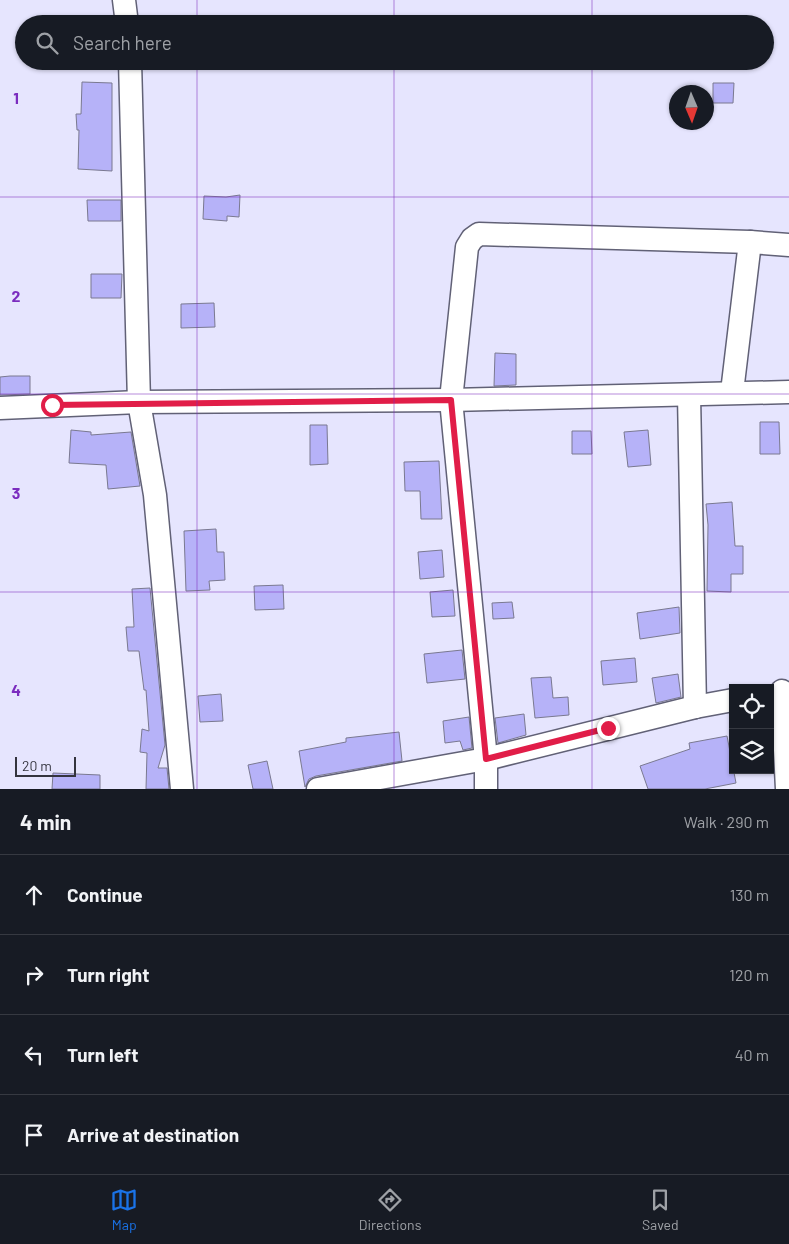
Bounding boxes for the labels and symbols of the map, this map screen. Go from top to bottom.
north arrow [669,85,714,130]
text: 1 [13,88,19,107]
text: 2 [12,286,21,305]
route start [41,394,64,417]
text: 3 [12,483,20,502]
text: 4 [11,680,21,699]
route end [597,717,620,740]
scale bar [15,754,76,777]

